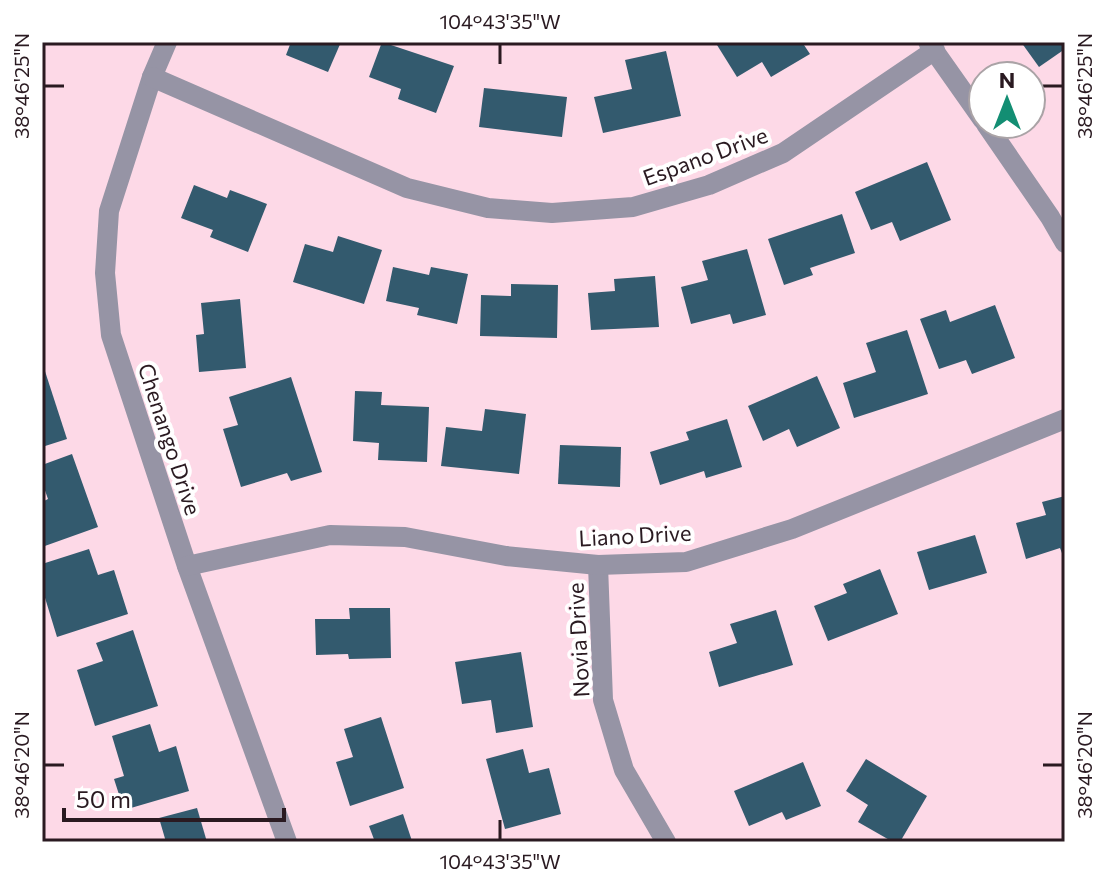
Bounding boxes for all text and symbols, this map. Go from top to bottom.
text: 104°43'35"W [439,9,561,33]
text: 38°46'25"N [9,33,33,139]
text: 38°46'25"N [1072,33,1096,139]
north arrow [967,60,1047,140]
text: N [999,66,1015,93]
street label: Espano Drive [639,121,771,191]
street label: Chenango Drive [133,360,207,518]
street label: Liano Drive [578,519,692,551]
street label: Novia Drive [562,582,594,698]
text: 38°46'20"N [9,711,33,819]
text: 38°46'20"N [1072,711,1096,819]
scale bar [64,772,284,822]
text: 50 m [76,784,131,813]
text: 104°43'35"W [439,849,561,873]

